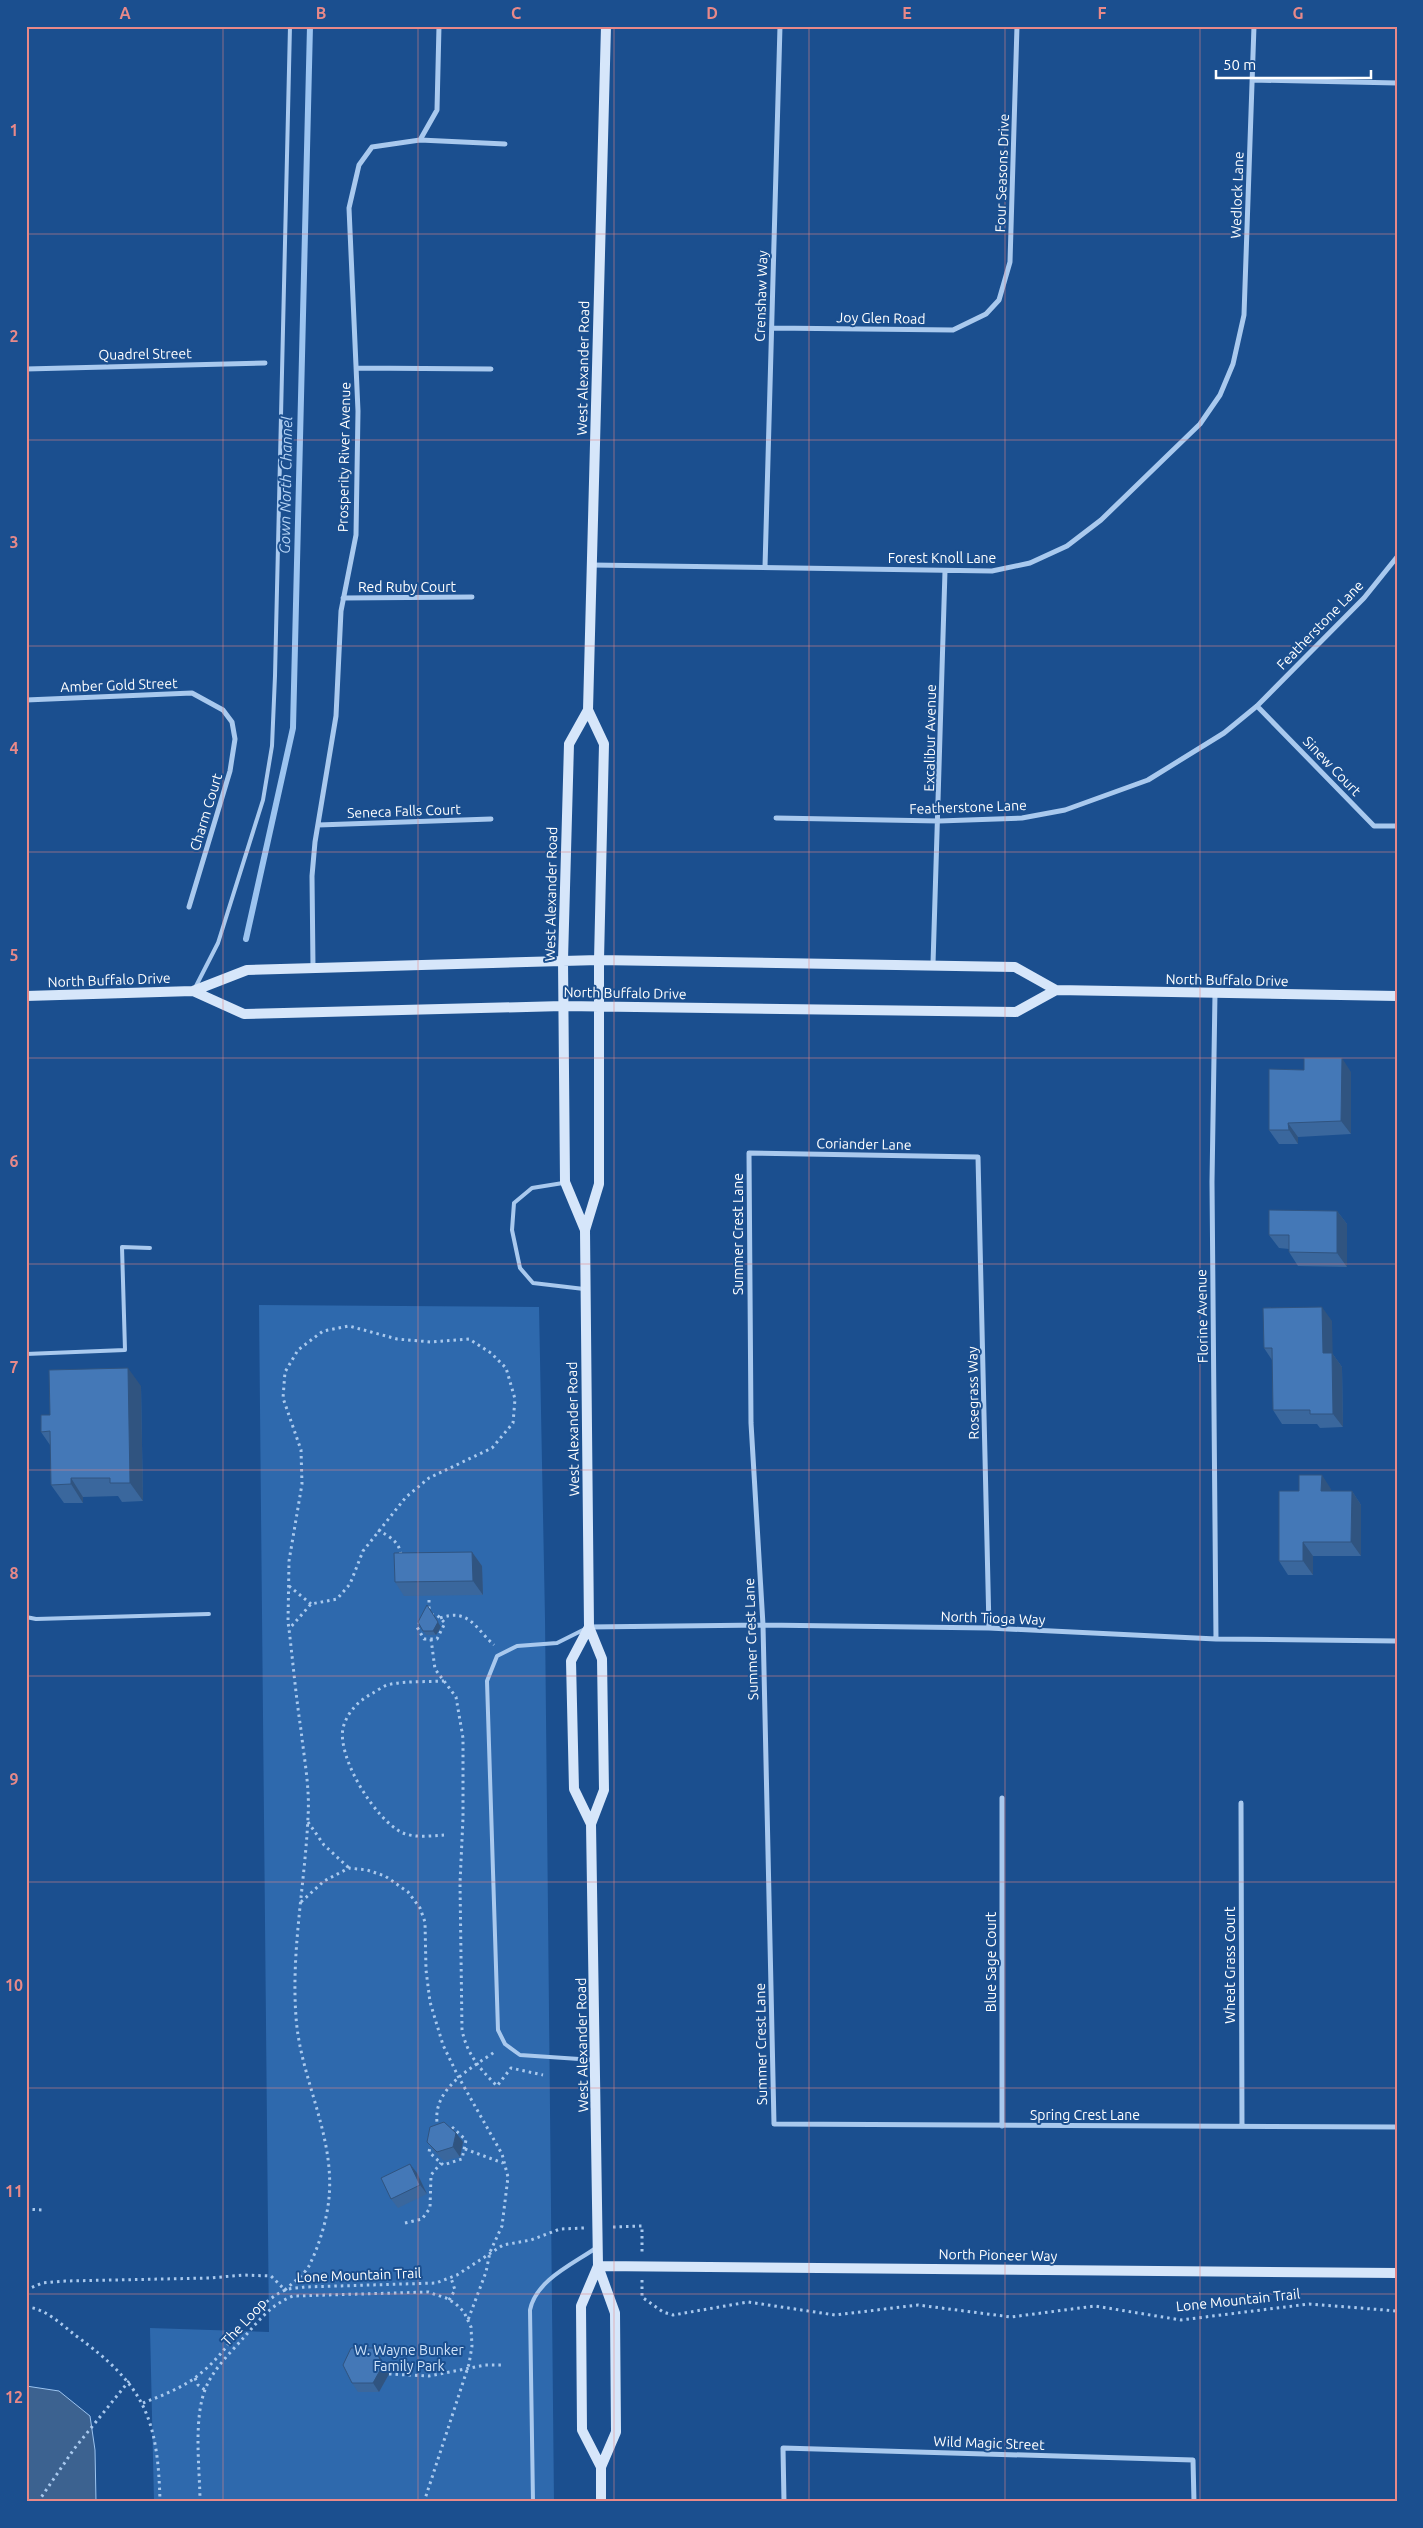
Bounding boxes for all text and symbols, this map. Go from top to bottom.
text: A [119,4,131,22]
text: B [316,4,326,22]
text: C [511,4,521,22]
text: D [706,4,718,22]
text: E [902,4,912,22]
text: F [1098,4,1107,22]
text: G [1292,4,1304,22]
scale bar [1216,48,1370,80]
text: 50 m [1223,56,1256,73]
street label: Four Seasons Drive [992,113,1012,233]
text: 1 [9,121,19,139]
street label: Wedlock Lane [1227,151,1247,239]
street label: Crenshaw Way [751,250,771,342]
street label: West Alexander Road [574,301,592,435]
street label: Joy Glen Road [836,309,926,327]
text: 2 [9,327,19,345]
street label: Quadrel Street [98,345,192,363]
street label: Prosperity River Avenue [335,382,353,532]
water label: Gown North Channel [276,415,295,554]
text: 3 [9,533,19,551]
street label: Forest Knoll Lane [888,550,996,566]
street label: Featherstone Lane [1273,577,1367,673]
street label: Red Ruby Court [358,579,457,595]
street label: Amber Gold Street [60,675,178,695]
street label: Excalibur Avenue [921,684,939,792]
street label: Sinew Court [1300,733,1365,799]
text: 4 [9,739,19,757]
street label: Charm Court [187,771,225,853]
street label: Featherstone Lane [909,797,1027,817]
street label: Seneca Falls Court [347,801,462,821]
street label: West Alexander Road [542,827,560,961]
text: 5 [9,946,19,964]
street label: North Buffalo Drive [47,970,171,990]
street label: North Buffalo Drive [1165,971,1289,989]
street label: North Buffalo Drive [563,984,687,1002]
street label: Coriander Lane [816,1135,912,1153]
text: 6 [9,1152,19,1170]
street label: Summer Crest Lane [730,1173,746,1295]
street label: Florine Avenue [1193,1269,1211,1363]
street label: Rosegrass Way [964,1346,982,1440]
text: 7 [9,1358,19,1376]
street label: West Alexander Road [564,1362,582,1496]
text: 8 [9,1564,19,1582]
street label: Summer Crest Lane [741,1578,761,1700]
street label: North Tioga Way [940,1608,1046,1628]
text: 9 [9,1770,19,1788]
street label: Wheat Grass Court [1222,1906,1238,2024]
street label: Blue Sage Court [983,1911,999,2012]
text: 10 [5,1976,23,1994]
street label: West Alexander Road [573,1978,591,2112]
street label: Summer Crest Lane [752,1983,770,2105]
street label: Spring Crest Lane [1030,2107,1140,2123]
text: 11 [5,2182,23,2200]
street label: North Pioneer Way [939,2246,1058,2264]
street label: Lone Mountain Trail [296,2265,422,2285]
street label: Lone Mountain Trail [1175,2285,1301,2314]
street label: The Loop [218,2295,270,2349]
park label: W. Wayne Bunker Family Park [354,2342,464,2374]
text: 12 [5,2388,23,2406]
street label: Wild Magic Street [933,2433,1045,2453]

